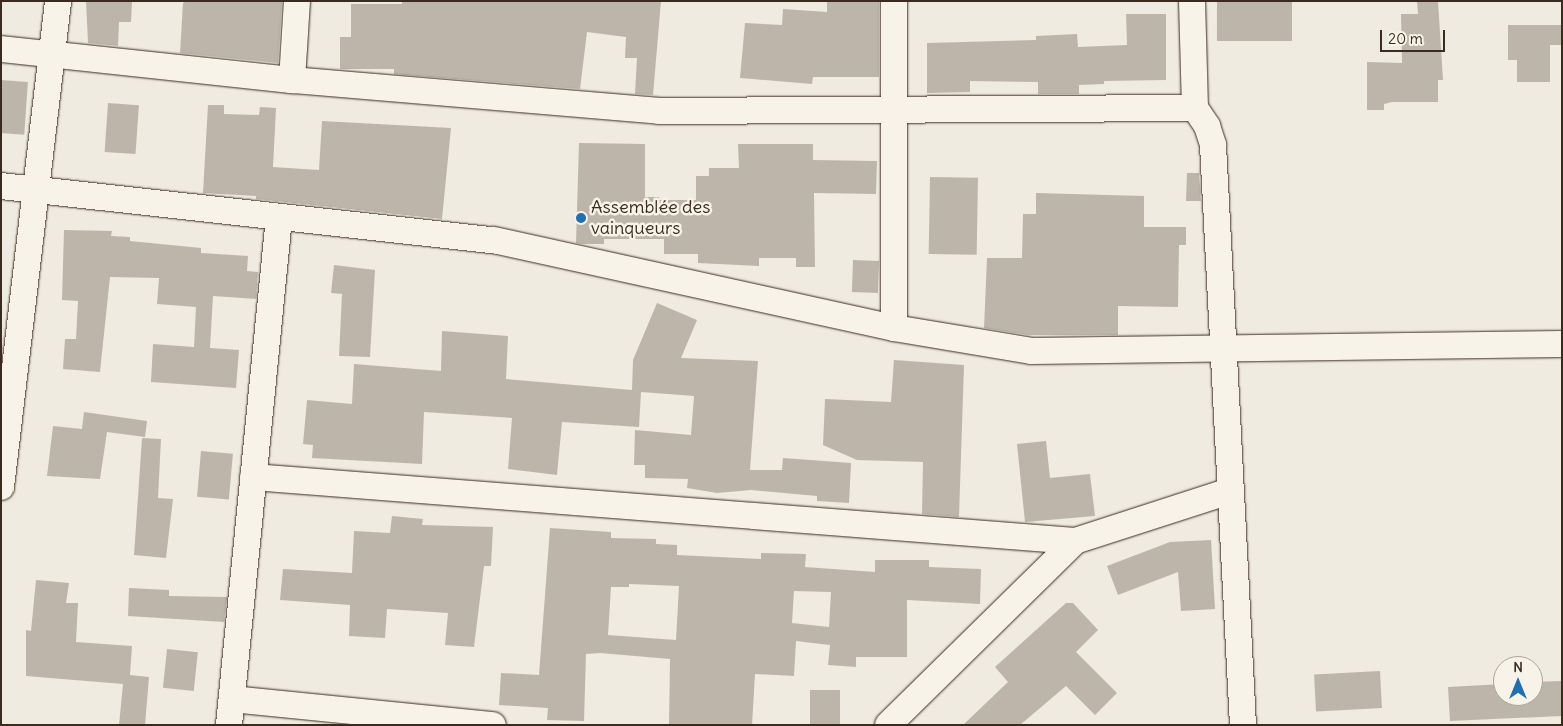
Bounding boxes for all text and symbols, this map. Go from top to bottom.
scale bar [1383,20,1448,52]
text: 20 m [1388,29,1423,48]
place label: Assemblée des vainqueurs [591,197,710,240]
marker: Assemblée des vainqueurs [575,212,587,224]
north arrow [1493,656,1543,706]
text: N [1513,658,1523,676]

